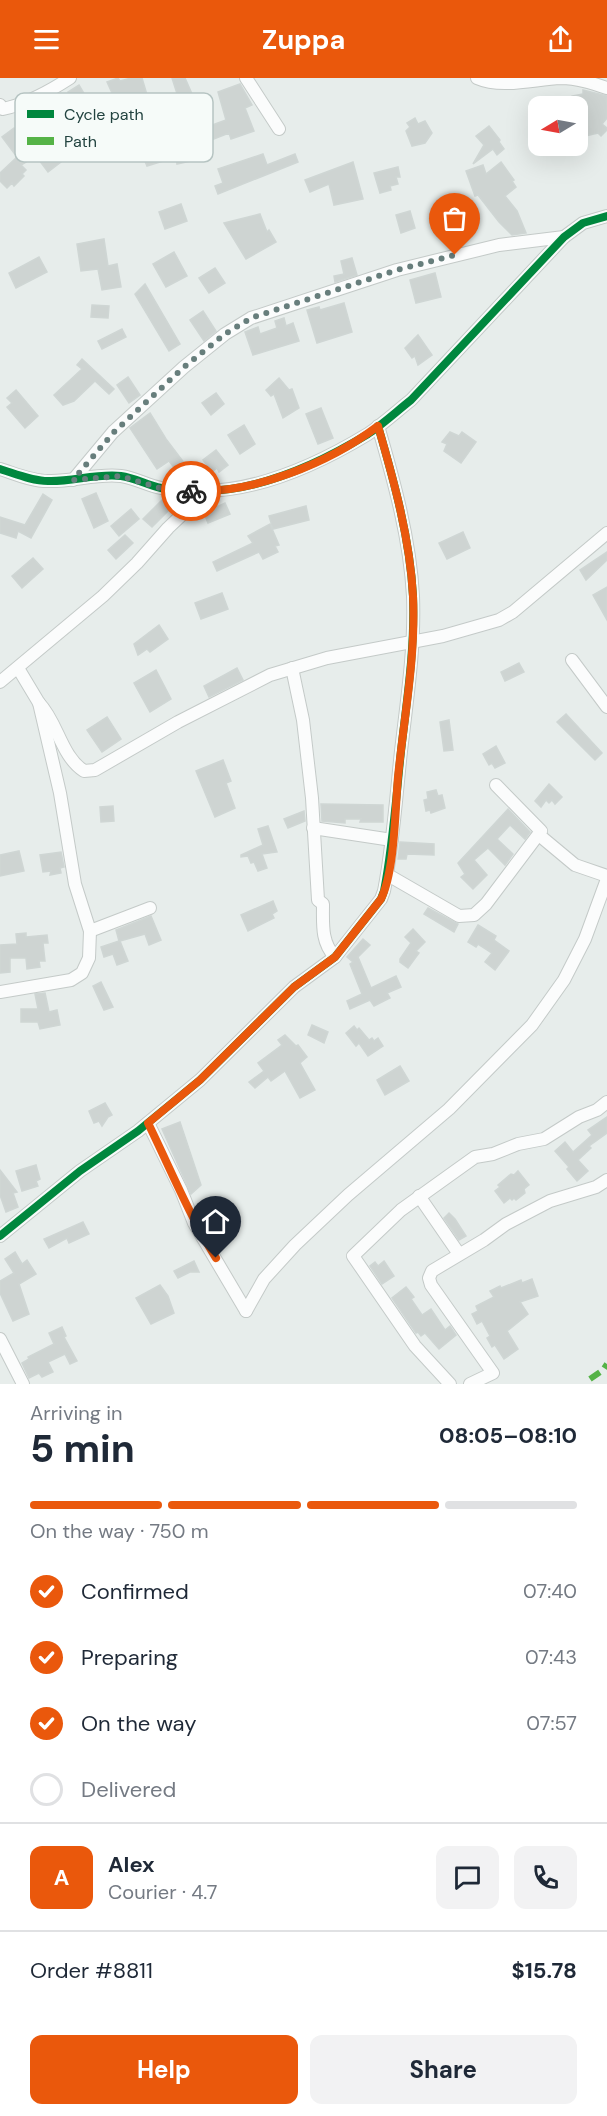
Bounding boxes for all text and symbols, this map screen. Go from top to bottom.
text: Zuppa [262,22,345,57]
icon: menu [30,23,63,56]
icon: share [544,23,577,56]
legend [15,93,213,162]
north arrow [528,96,588,156]
map controls [528,96,588,156]
text: Cycle path [64,104,144,125]
text: Path [64,131,97,152]
pin [429,193,480,255]
icon: bag [438,202,471,235]
courier [161,461,221,521]
icon: bike [175,475,208,508]
pin [190,1196,241,1258]
icon: home [199,1205,232,1238]
text: Arriving in [30,1400,122,1426]
text: 08:05–08:10 [439,1421,577,1450]
text: 5 min [30,1423,135,1474]
text: On the way · 750 m [30,1518,209,1544]
icon: check [30,1575,63,1608]
text: Confirmed [81,1577,189,1606]
text: 07:40 [523,1578,577,1604]
icon: check [30,1641,63,1674]
text: Preparing [81,1643,178,1672]
text: 07:43 [525,1644,577,1670]
icon: check [30,1707,63,1740]
text: On the way [81,1709,196,1738]
text: 07:57 [526,1710,577,1736]
text: Delivered [81,1775,176,1804]
button: chat [436,1846,499,1909]
button: phone [514,1846,577,1909]
text: Alex [108,1850,155,1879]
text: A [54,1863,69,1892]
text: Courier · 4.7 [108,1879,217,1905]
text: Order #8811 [30,1956,153,1985]
text: $15.78 [512,1956,577,1985]
button: Help [30,2035,298,2104]
button: Share [310,2035,577,2104]

